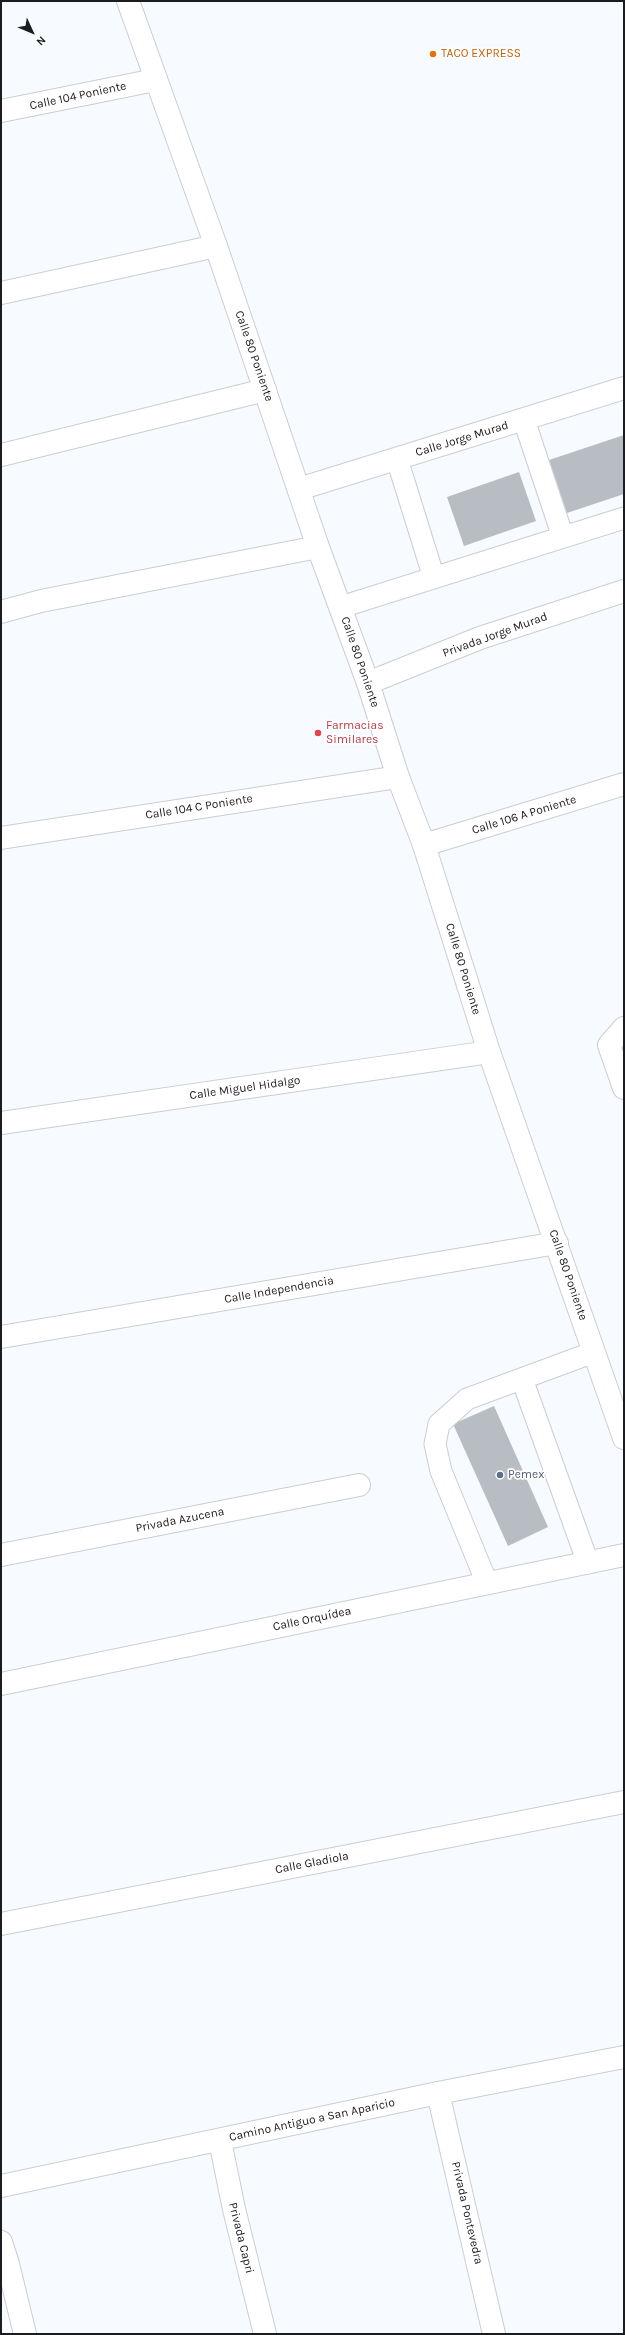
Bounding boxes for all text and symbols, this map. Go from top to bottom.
north arrow [12,12,52,52]
text: N [34,33,48,48]
place label: TACO EXPRESS [441,47,521,61]
marker: TACO EXPRESS [428,49,438,59]
street label: Calle 104 Poniente [28,79,128,113]
street label: Calle 80 Poniente [232,309,276,403]
street label: Calle Jorge Murad [414,418,510,460]
street label: Privada Jorge Murad [441,609,549,661]
street label: Calle 80 Poniente [338,615,382,709]
place label: Farmacias Similares [326,719,383,747]
marker: Farmacias Similares [313,728,323,738]
street label: Calle 104 C Poniente [144,791,254,823]
street label: Calle 106 A Poniente [470,792,578,838]
street label: Calle 80 Poniente [442,921,484,1017]
street label: Calle Miguel Hidalgo [189,1073,301,1103]
street label: Calle 80 Poniente [546,1228,590,1322]
street label: Calle Independencia [223,1273,335,1307]
place label: Pemex [508,1468,544,1482]
marker: Pemex [495,1470,505,1480]
street label: Privada Azucena [135,1504,225,1536]
street label: Calle Orquídea [272,1604,352,1634]
street label: Calle Gladiola [274,1849,350,1877]
street label: Camino Antiguo a San Aparicio [228,2095,396,2145]
street label: Privada Pontevedra [448,2160,486,2266]
street label: Privada Capri [225,2201,257,2275]

